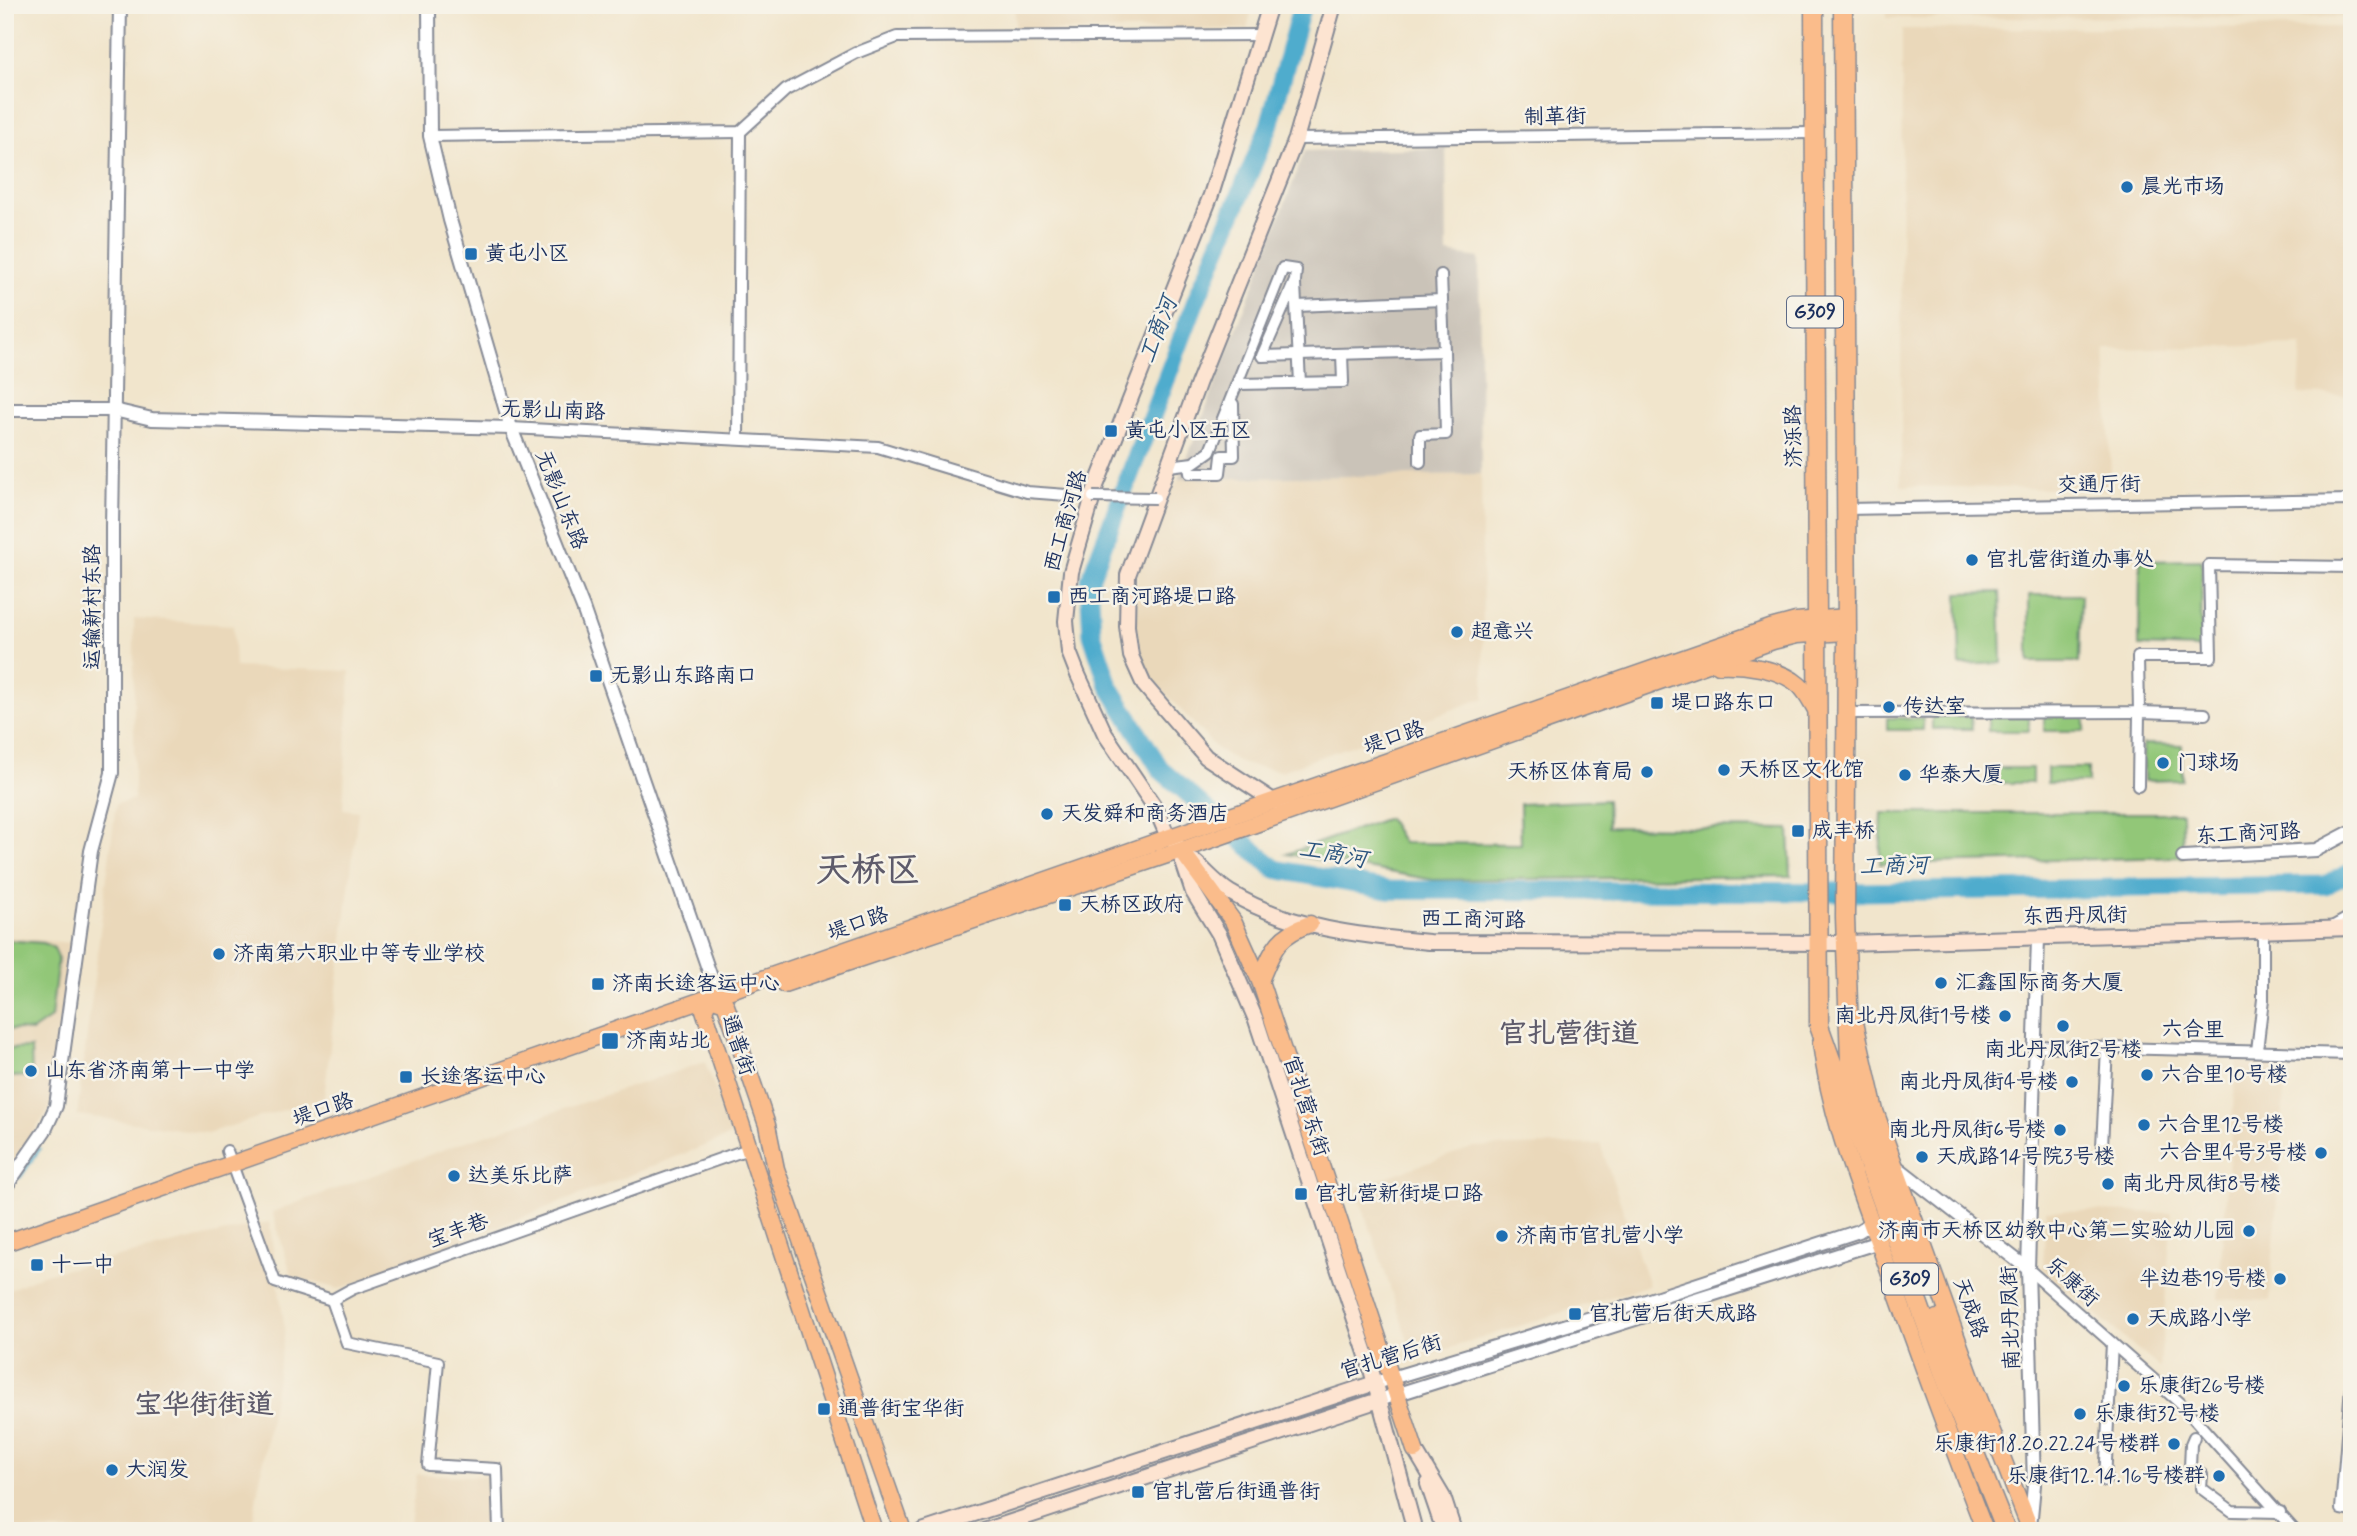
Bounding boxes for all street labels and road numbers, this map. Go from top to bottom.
street label: 制革街 [1523,102,1587,132]
road number: G309 [1787,296,1843,328]
street label: 无影山南路 [500,395,606,427]
street label: 济泺路 [1779,404,1809,468]
street label: 无影山东路 [528,446,594,554]
street label: 西工商河路 [1038,467,1094,575]
street label: 交通厅街 [2057,470,2141,500]
street label: 运输新村东路 [79,544,107,670]
street label: 堤口路 [1360,715,1428,761]
street label: 东工商河路 [2195,817,2301,851]
street label: 堤口路 [824,901,892,947]
street label: 东西丹凤街 [2022,901,2128,931]
street label: 西工商河路 [1420,905,1526,935]
street label: 通普街 [715,1011,761,1079]
street label: 六合里 [2161,1015,2225,1045]
street label: 官扎营东街 [1276,1052,1336,1160]
street label: 堤口路 [289,1087,357,1133]
street label: 宝丰巷 [424,1207,492,1255]
street label: 乐康街 [2039,1251,2105,1313]
road number: G309 [1882,1264,1938,1294]
street label: 南北丹凤街 [1995,1265,2027,1371]
street label: 天成路 [1946,1274,1994,1342]
street label: 官扎营后街 [1337,1328,1445,1386]

